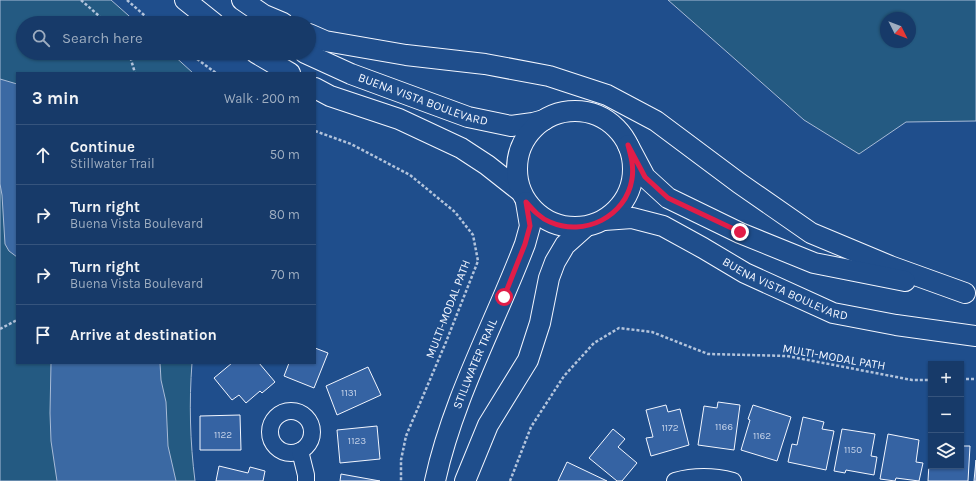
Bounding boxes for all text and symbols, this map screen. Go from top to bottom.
north arrow [880,12,916,48]
search box [16,16,316,60]
icon: search [30,27,52,49]
text: Search here [62,29,143,47]
street label: BUENA VISTA BOULEVARD [356,70,489,128]
text: 3 min [32,88,79,108]
text: Walk · 200 m [224,91,300,106]
text: Continue [70,138,135,156]
icon: ahead [32,144,54,166]
text: 50 m [270,147,300,162]
text: Stillwater Trail [70,156,155,171]
text: Turn right [70,198,140,216]
icon: right [32,204,54,226]
text: 80 m [269,207,300,222]
text: Buena Vista Boulevard [70,216,203,231]
route end [731,223,749,241]
street label: BUENA VISTA BOULEVARD [720,254,849,323]
text: Turn right [70,258,140,276]
street label: MULTI-MODAL PATH [423,258,473,360]
icon: right [32,264,54,286]
text: 70 m [271,267,300,282]
text: Buena Vista Boulevard [70,276,203,291]
route start [495,288,513,306]
street label: STILLWATER TRAIL [450,316,500,411]
icon: arrive [32,324,54,346]
text: Arrive at destination [70,326,217,344]
street label: MULTI-MODAL PATH [781,341,887,373]
map controls [928,361,964,469]
button: + [928,361,964,397]
house number: 1131 [341,387,357,399]
button: − [928,397,964,433]
house number: 1166 [715,421,733,433]
house number: 1172 [661,422,679,434]
house number: 1122 [214,429,232,441]
house number: 1162 [753,430,771,442]
button: layers [928,433,964,469]
house number: 1123 [348,435,366,447]
house number: 1150 [844,444,862,456]

